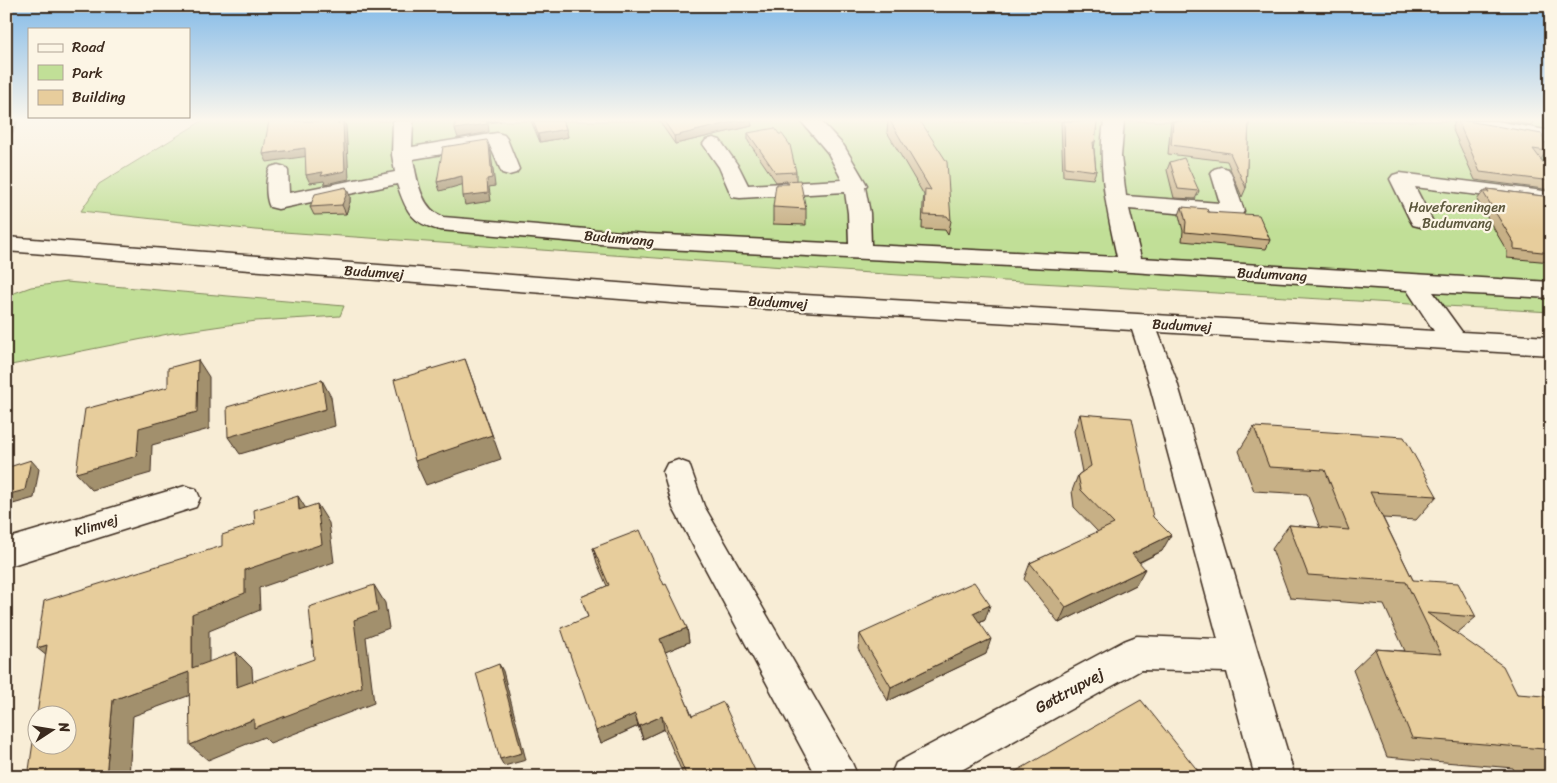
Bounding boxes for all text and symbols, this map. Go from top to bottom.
legend [28,28,190,118]
text: Road [72,34,105,60]
text: Park [72,60,103,86]
text: Building [72,84,126,110]
park label: Haveforeningen Budumvang [1409,195,1506,236]
street label: Budumvang [583,223,655,254]
street label: Budumvej [343,258,405,287]
street label: Budumvang [1236,260,1308,289]
street label: Budumvej [747,288,809,317]
street label: Budumvej [1151,311,1213,340]
street label: Klimvej [71,507,122,544]
street label: Gøttrupvej [1029,659,1110,721]
north arrow [28,706,78,756]
text: N [51,719,78,735]

